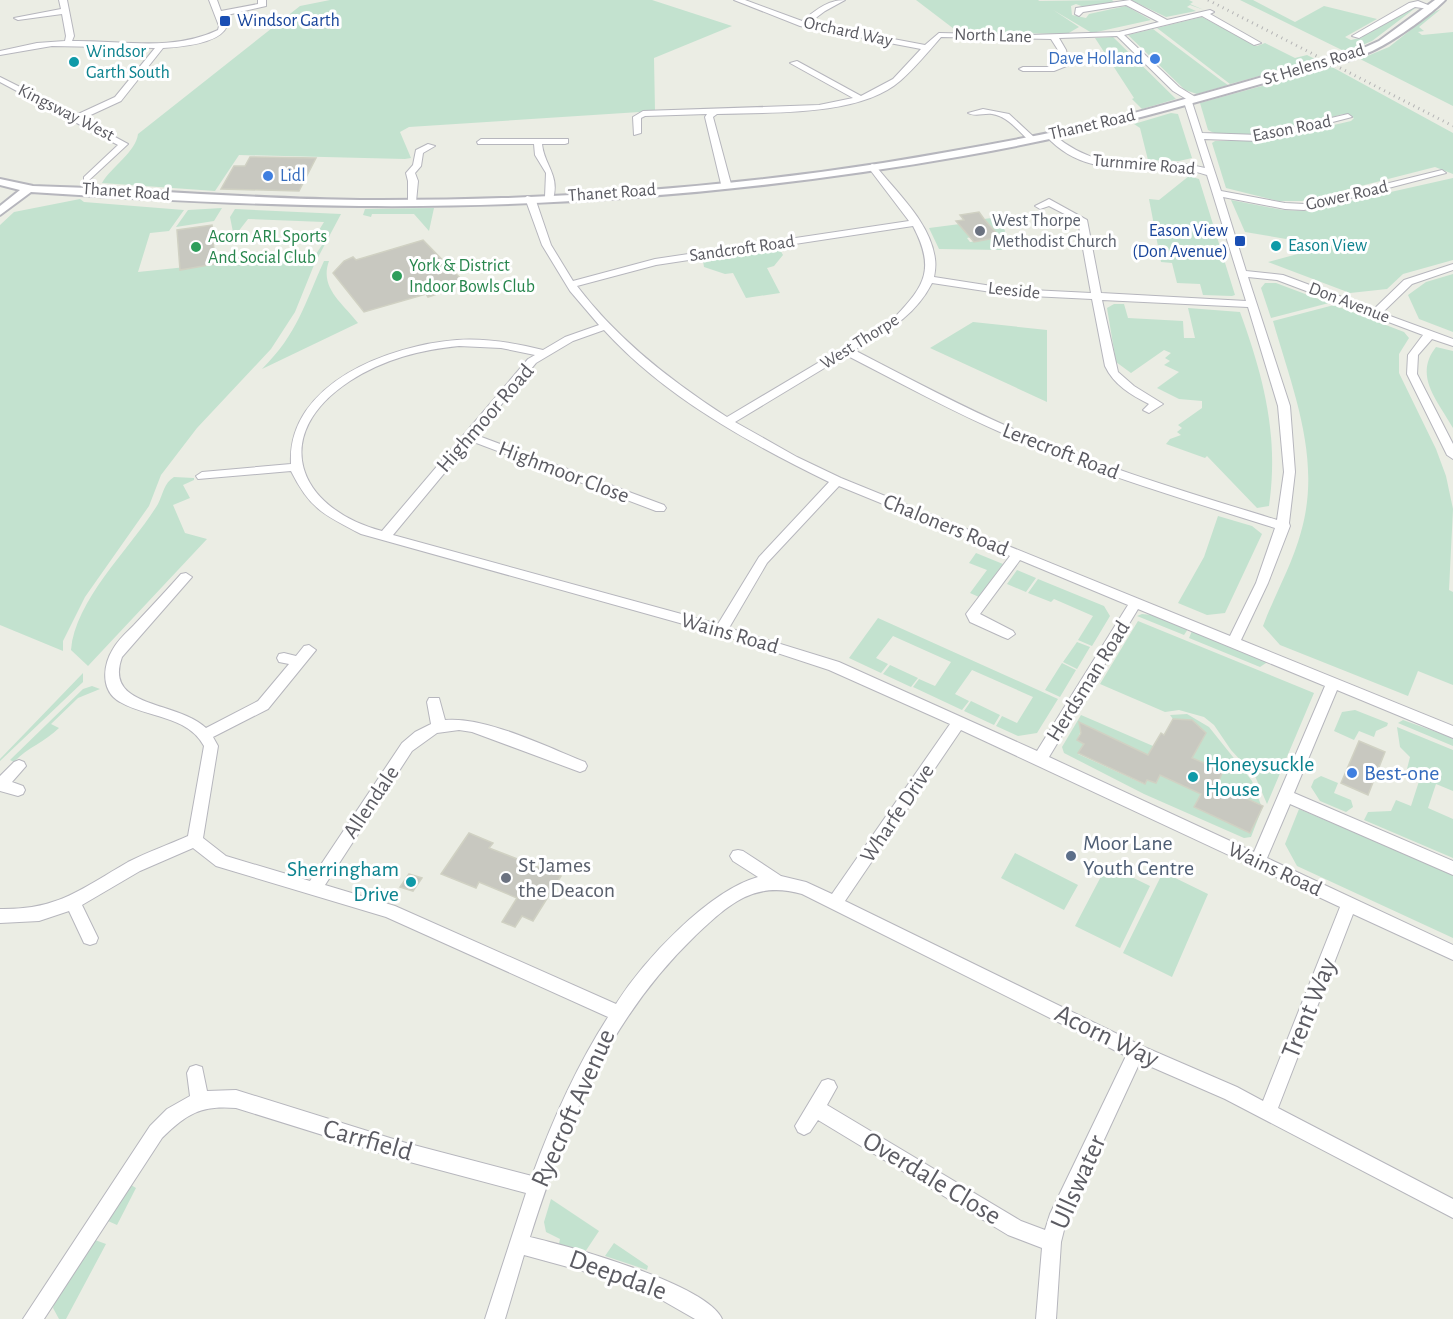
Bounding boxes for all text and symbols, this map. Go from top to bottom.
place label: Windsor Garth [237,12,340,30]
marker: Windsor Garth [218,14,232,28]
street label: Orchard Way [802,14,894,50]
street label: North Lane [954,26,1032,46]
street label: St Helens Road [1261,41,1367,89]
place label: Windsor Garth South [86,43,170,82]
place label: Dave Holland [1048,50,1143,68]
marker: Dave Holland [1148,52,1162,66]
marker: Windsor Garth South [67,55,81,69]
street label: Kingsway West [15,81,117,145]
street label: Thanet Road [1047,106,1137,144]
street label: Eason Road [1251,113,1333,145]
street label: Turnmire Road [1092,152,1196,178]
place label: Lidl [280,167,306,185]
marker: Lidl [261,169,275,183]
street label: Gower Road [1304,178,1390,214]
street label: Thanet Road [81,180,171,204]
street label: Thanet Road [567,181,657,205]
place label: West Thorpe Methodist Church [992,212,1117,251]
place label: Eason View (Don Avenue) [1132,222,1228,261]
marker: West Thorpe Methodist Church [973,224,987,238]
place label: Acorn ARL Sports And Social Club [208,228,327,267]
street label: Sandcroft Road [688,233,796,265]
marker: Eason View (Don Avenue) [1233,234,1247,248]
place label: Eason View [1288,237,1367,255]
marker: Eason View [1269,239,1283,253]
marker: Acorn ARL Sports And Social Club [189,240,203,254]
place label: York & District Indoor Bowls Club [409,257,535,296]
marker: York & District Indoor Bowls Club [390,269,404,283]
street label: Leeside [987,279,1041,303]
street label: Don Avenue [1306,279,1392,327]
street label: West Thorpe [818,311,902,373]
street label: Highmoor Road [432,360,538,476]
street label: Lerecroft Road [1000,419,1122,483]
street label: Highmoor Close [496,437,632,507]
street label: Chaloners Road [880,490,1012,560]
street label: Wains Road [679,609,781,657]
street label: Herdsman Road [1042,617,1134,745]
place label: Honeysuckle House [1205,753,1315,800]
street label: Wharfe Drive [856,760,938,866]
street label: Allendale [339,762,403,842]
place label: Best-one [1364,762,1439,784]
marker: Best-one [1345,766,1359,780]
marker: Honeysuckle House [1186,770,1200,784]
place label: Moor Lane Youth Centre [1083,832,1194,879]
street label: Wains Road [1225,838,1325,900]
marker: Moor Lane Youth Centre [1064,849,1078,863]
place label: St James the Deacon [518,854,615,901]
place label: Sherringham Drive [287,858,399,905]
marker: St James the Deacon [499,871,513,885]
marker: Sherringham Drive [404,875,418,889]
street label: Trent Way [1277,953,1342,1063]
street label: Acorn Way [1050,999,1164,1074]
street label: Ryecroft Avenue [526,1025,621,1191]
street label: Carrfield [320,1114,416,1166]
street label: Overdale Close [858,1126,1006,1230]
street label: Ullswater [1045,1131,1111,1233]
street label: Deepdale [566,1245,670,1305]

